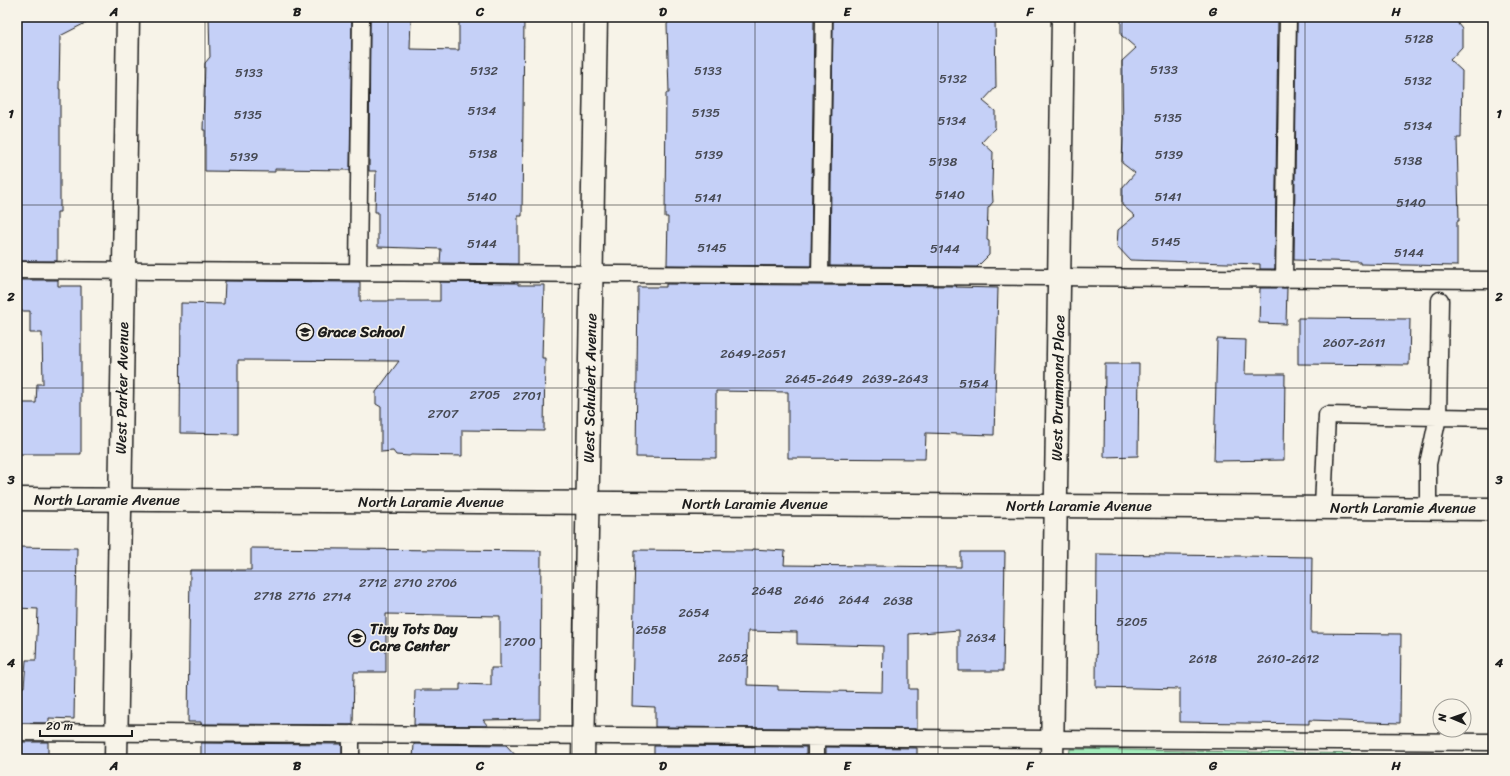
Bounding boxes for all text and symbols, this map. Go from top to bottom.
text: A [109,0,118,23]
text: B [293,0,302,23]
text: C [475,0,485,23]
text: D [659,0,667,23]
text: E [843,0,852,23]
text: F [1025,0,1034,23]
text: G [1208,0,1218,23]
text: H [1390,0,1401,23]
house number: 5128 [1405,27,1434,50]
house number: 5133 [1150,58,1178,81]
house number: 5132 [470,59,499,82]
house number: 5133 [694,59,722,82]
house number: 5133 [235,61,263,84]
house number: 5132 [939,67,968,90]
house number: 5132 [1404,69,1433,92]
house number: 5134 [468,99,496,122]
house number: 5135 [692,101,720,124]
text: 1 [8,102,14,125]
text: 1 [1496,102,1502,125]
house number: 5135 [234,103,262,126]
house number: 5135 [1154,106,1182,129]
house number: 5134 [938,109,966,132]
house number: 5134 [1404,114,1432,137]
house number: 5138 [469,142,497,165]
house number: 5139 [695,143,723,166]
house number: 5139 [1155,143,1183,166]
house number: 5139 [230,145,258,168]
house number: 5138 [1394,149,1422,172]
house number: 5138 [929,150,957,173]
house number: 5140 [935,183,965,206]
house number: 5140 [467,185,497,208]
house number: 5141 [1154,185,1182,208]
house number: 5141 [694,186,722,209]
house number: 5140 [1396,191,1426,214]
house number: 5145 [1151,230,1181,253]
house number: 5144 [467,232,497,255]
house number: 5145 [697,236,727,259]
house number: 5144 [930,237,960,260]
house number: 5144 [1394,241,1424,264]
text: 2 [6,285,15,308]
text: 2 [1494,285,1503,308]
street label: West Schubert Avenue [576,313,604,463]
street label: West Drummond Place [1044,314,1072,461]
place label: Grace School [317,319,405,345]
street label: West Parker Avenue [108,322,136,454]
school or university icon: Grace School [295,322,315,342]
house number: 2607-2611 [1323,331,1386,354]
house number: 2649-2651 [720,342,786,365]
house number: 2645-2649 [785,367,853,390]
house number: 2639-2643 [862,367,928,390]
house number: 5154 [959,372,989,395]
house number: 2705 [469,383,501,406]
house number: 2701 [513,384,542,407]
house number: 2707 [428,402,460,425]
text: 3 [6,468,15,491]
text: 3 [1494,468,1503,491]
street label: North Laramie Avenue [34,487,180,513]
street label: North Laramie Avenue [358,489,504,515]
street label: North Laramie Avenue [682,491,828,517]
street label: North Laramie Avenue [1006,493,1152,519]
street label: North Laramie Avenue [1330,495,1476,521]
house number: 2712 [359,571,387,594]
house number: 2710 [394,571,422,594]
house number: 2706 [427,571,457,594]
house number: 2648 [752,579,783,602]
house number: 2718 [254,584,282,607]
house number: 2716 [288,584,316,607]
house number: 2714 [323,585,351,608]
house number: 2646 [794,588,824,611]
house number: 2644 [838,588,870,611]
house number: 2638 [883,589,913,612]
house number: 2654 [679,601,709,624]
house number: 5205 [1116,610,1148,633]
place label: Tiny Tots Day Care Center [369,616,459,659]
house number: 2658 [636,618,666,641]
house number: 2634 [966,626,996,649]
school or university icon: Tiny Tots Day Care Center [347,628,367,648]
house number: 2700 [504,630,536,653]
house number: 2652 [718,646,749,669]
house number: 2618 [1189,647,1217,670]
house number: 2610-2612 [1257,647,1320,670]
text: 4 [6,651,16,674]
text: 4 [1494,651,1504,674]
north arrow [1432,698,1472,738]
scale bar [40,712,132,738]
text: N [1433,713,1452,723]
text: 20 m [46,715,73,737]
text: A [109,754,118,776]
text: B [293,754,302,776]
text: C [475,754,485,776]
text: D [659,754,667,776]
text: E [843,754,852,776]
text: F [1025,754,1034,776]
text: G [1208,754,1218,776]
text: H [1390,754,1401,776]

